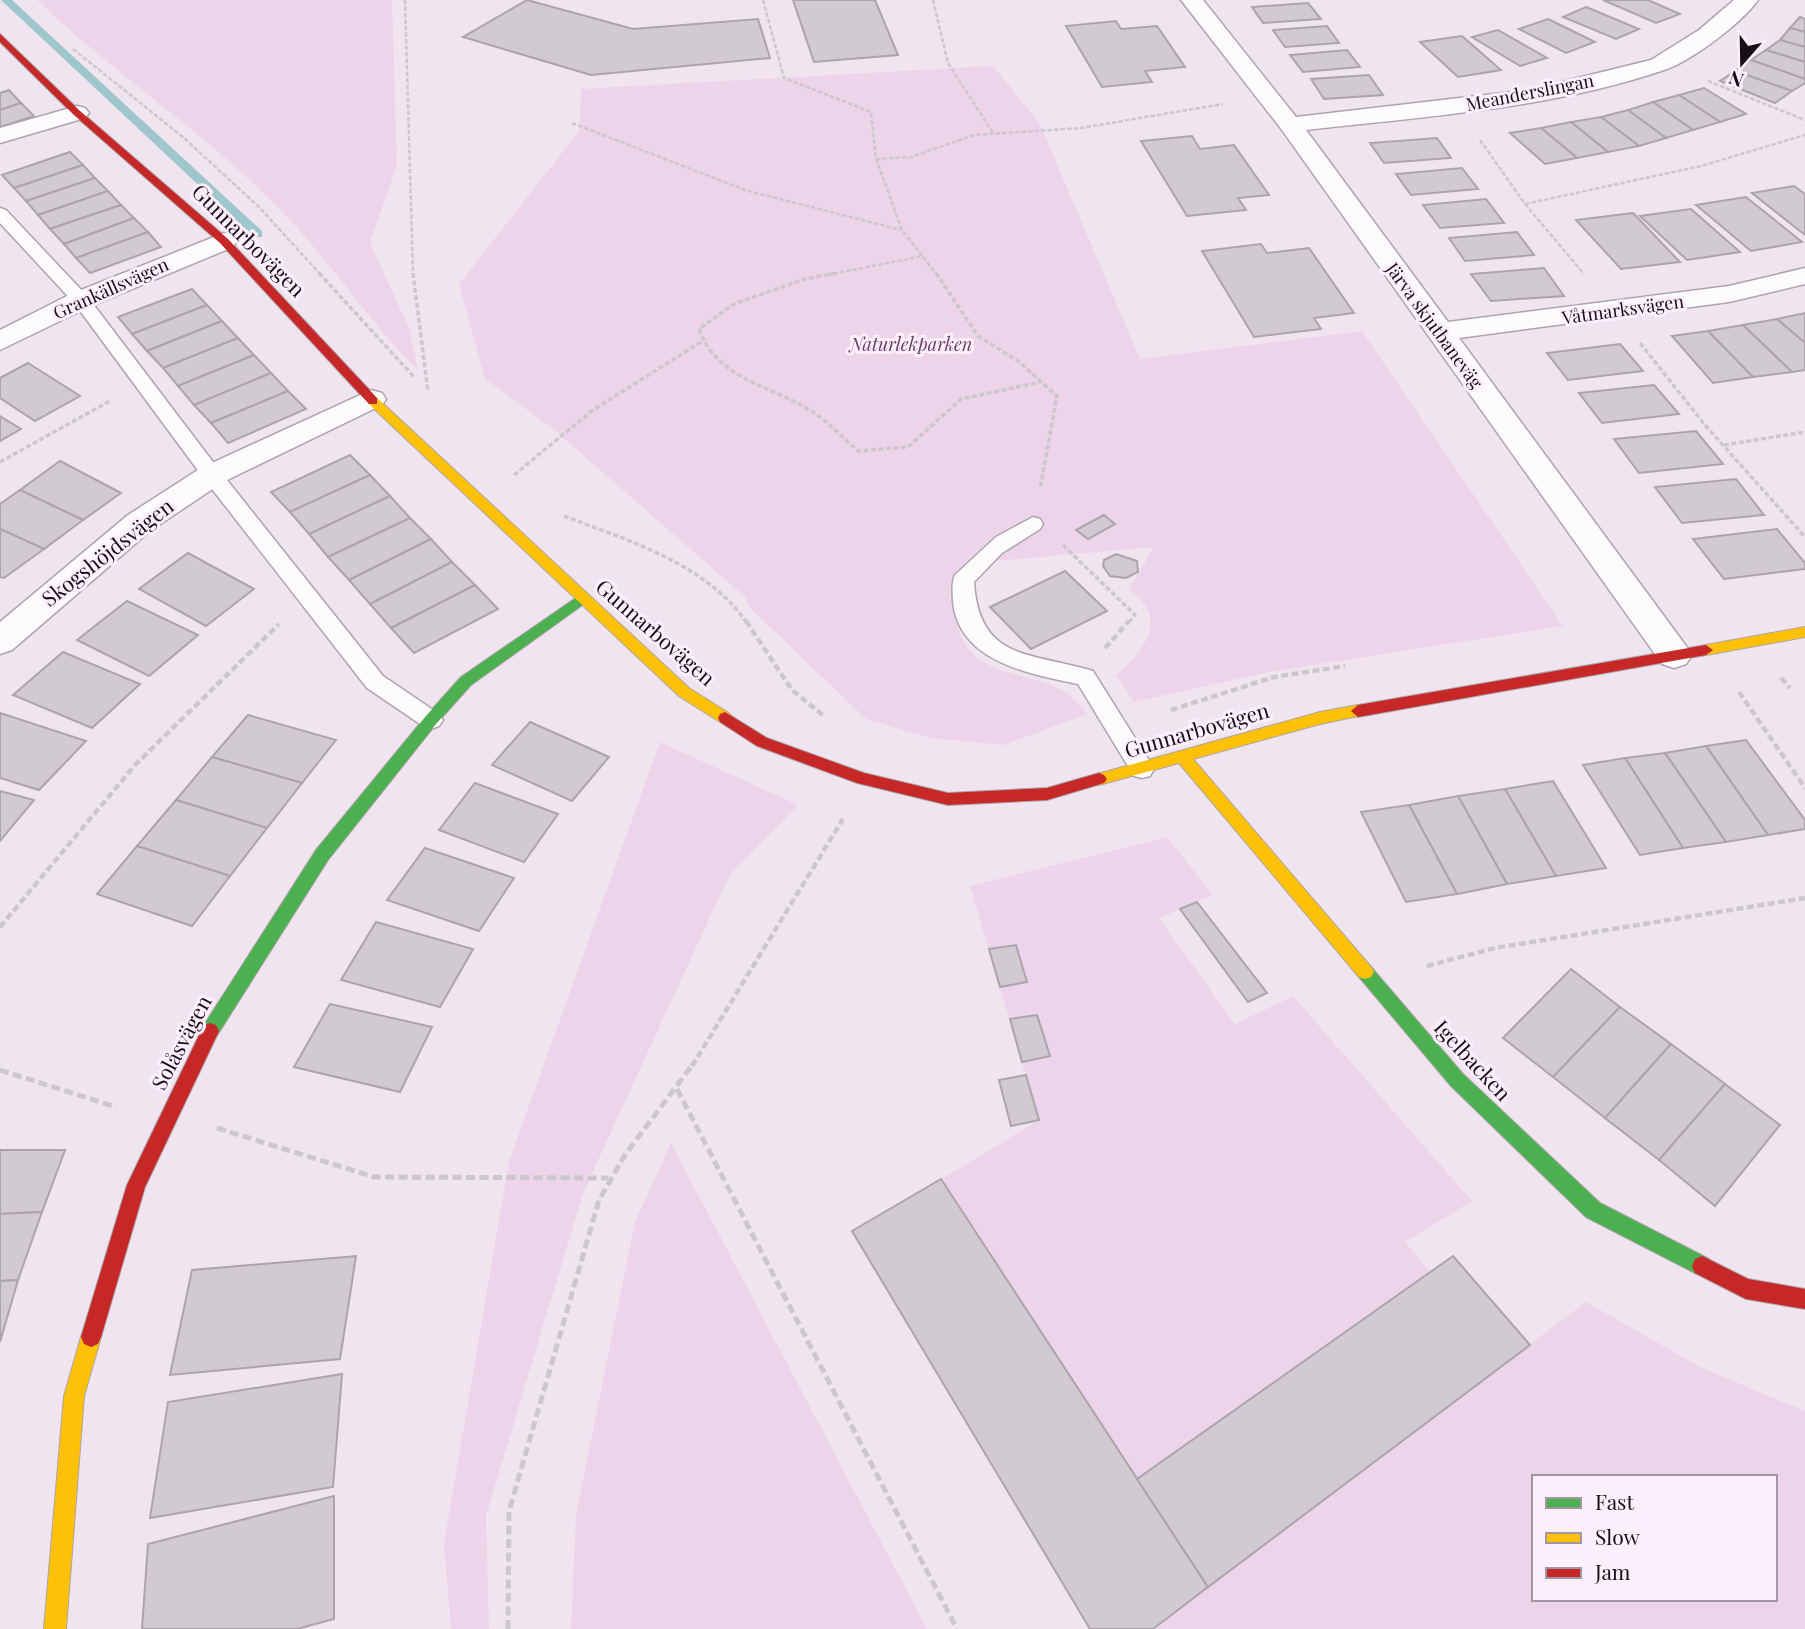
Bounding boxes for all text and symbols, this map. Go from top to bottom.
north arrow [1707,28,1777,98]
text: N [1725,65,1747,94]
street label: Meanderslingan [1464,68,1596,116]
street label: Gunnarbovägen [187,177,312,303]
street label: Grankällsvägen [49,252,172,324]
street label: Järva skjutbaneväg [1380,257,1489,394]
street label: Våtmarksvägen [1559,289,1686,330]
park label: Naturlekparken [848,332,972,356]
street label: Skogshöjdsvägen [35,491,179,612]
street label: Gunnarbovägen [591,572,722,691]
street label: Gunnarbovägen [1121,695,1272,763]
street label: Solåsvägen [144,990,217,1094]
street label: Igelbacken [1429,1013,1518,1106]
legend [1532,1475,1777,1601]
text: Fast [1595,1487,1634,1515]
text: Slow [1595,1522,1640,1550]
text: Jam [1594,1557,1631,1585]

